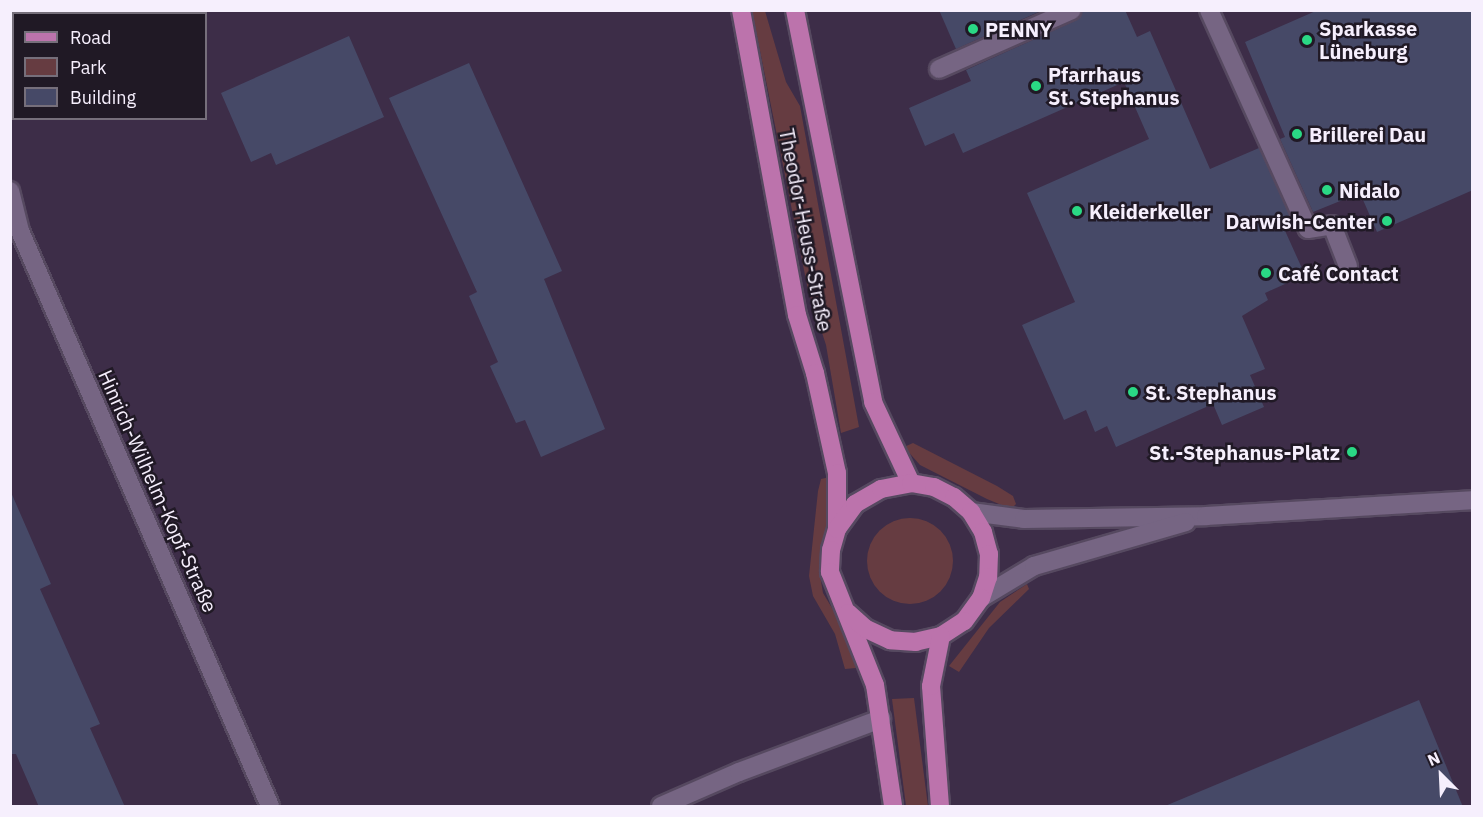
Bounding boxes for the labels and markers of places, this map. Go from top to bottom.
place label: Sparkasse Lüneburg [1319,16,1417,63]
place label: PENNY [985,17,1052,41]
marker: PENNY [966,22,980,36]
marker: Sparkasse Lüneburg [1300,33,1314,47]
place label: Pfarrhaus St. Stephanus [1048,62,1180,109]
marker: Pfarrhaus St. Stephanus [1029,79,1043,93]
place label: Brillerei Dau [1309,122,1426,146]
marker: Brillerei Dau [1290,127,1304,141]
place label: Nidalo [1339,178,1400,202]
marker: Nidalo [1320,183,1334,197]
place label: Kleiderkeller [1089,199,1211,223]
marker: Kleiderkeller [1070,204,1084,218]
place label: Darwish-Center [1226,209,1375,233]
marker: Darwish-Center [1380,214,1394,228]
place label: Café Contact [1278,261,1399,285]
marker: Café Contact [1259,266,1273,280]
place label: St. Stephanus [1145,380,1277,404]
marker: St. Stephanus [1126,385,1140,399]
place label: St.-Stephanus-Platz [1149,440,1340,464]
marker: St.-Stephanus-Platz [1345,445,1359,459]

